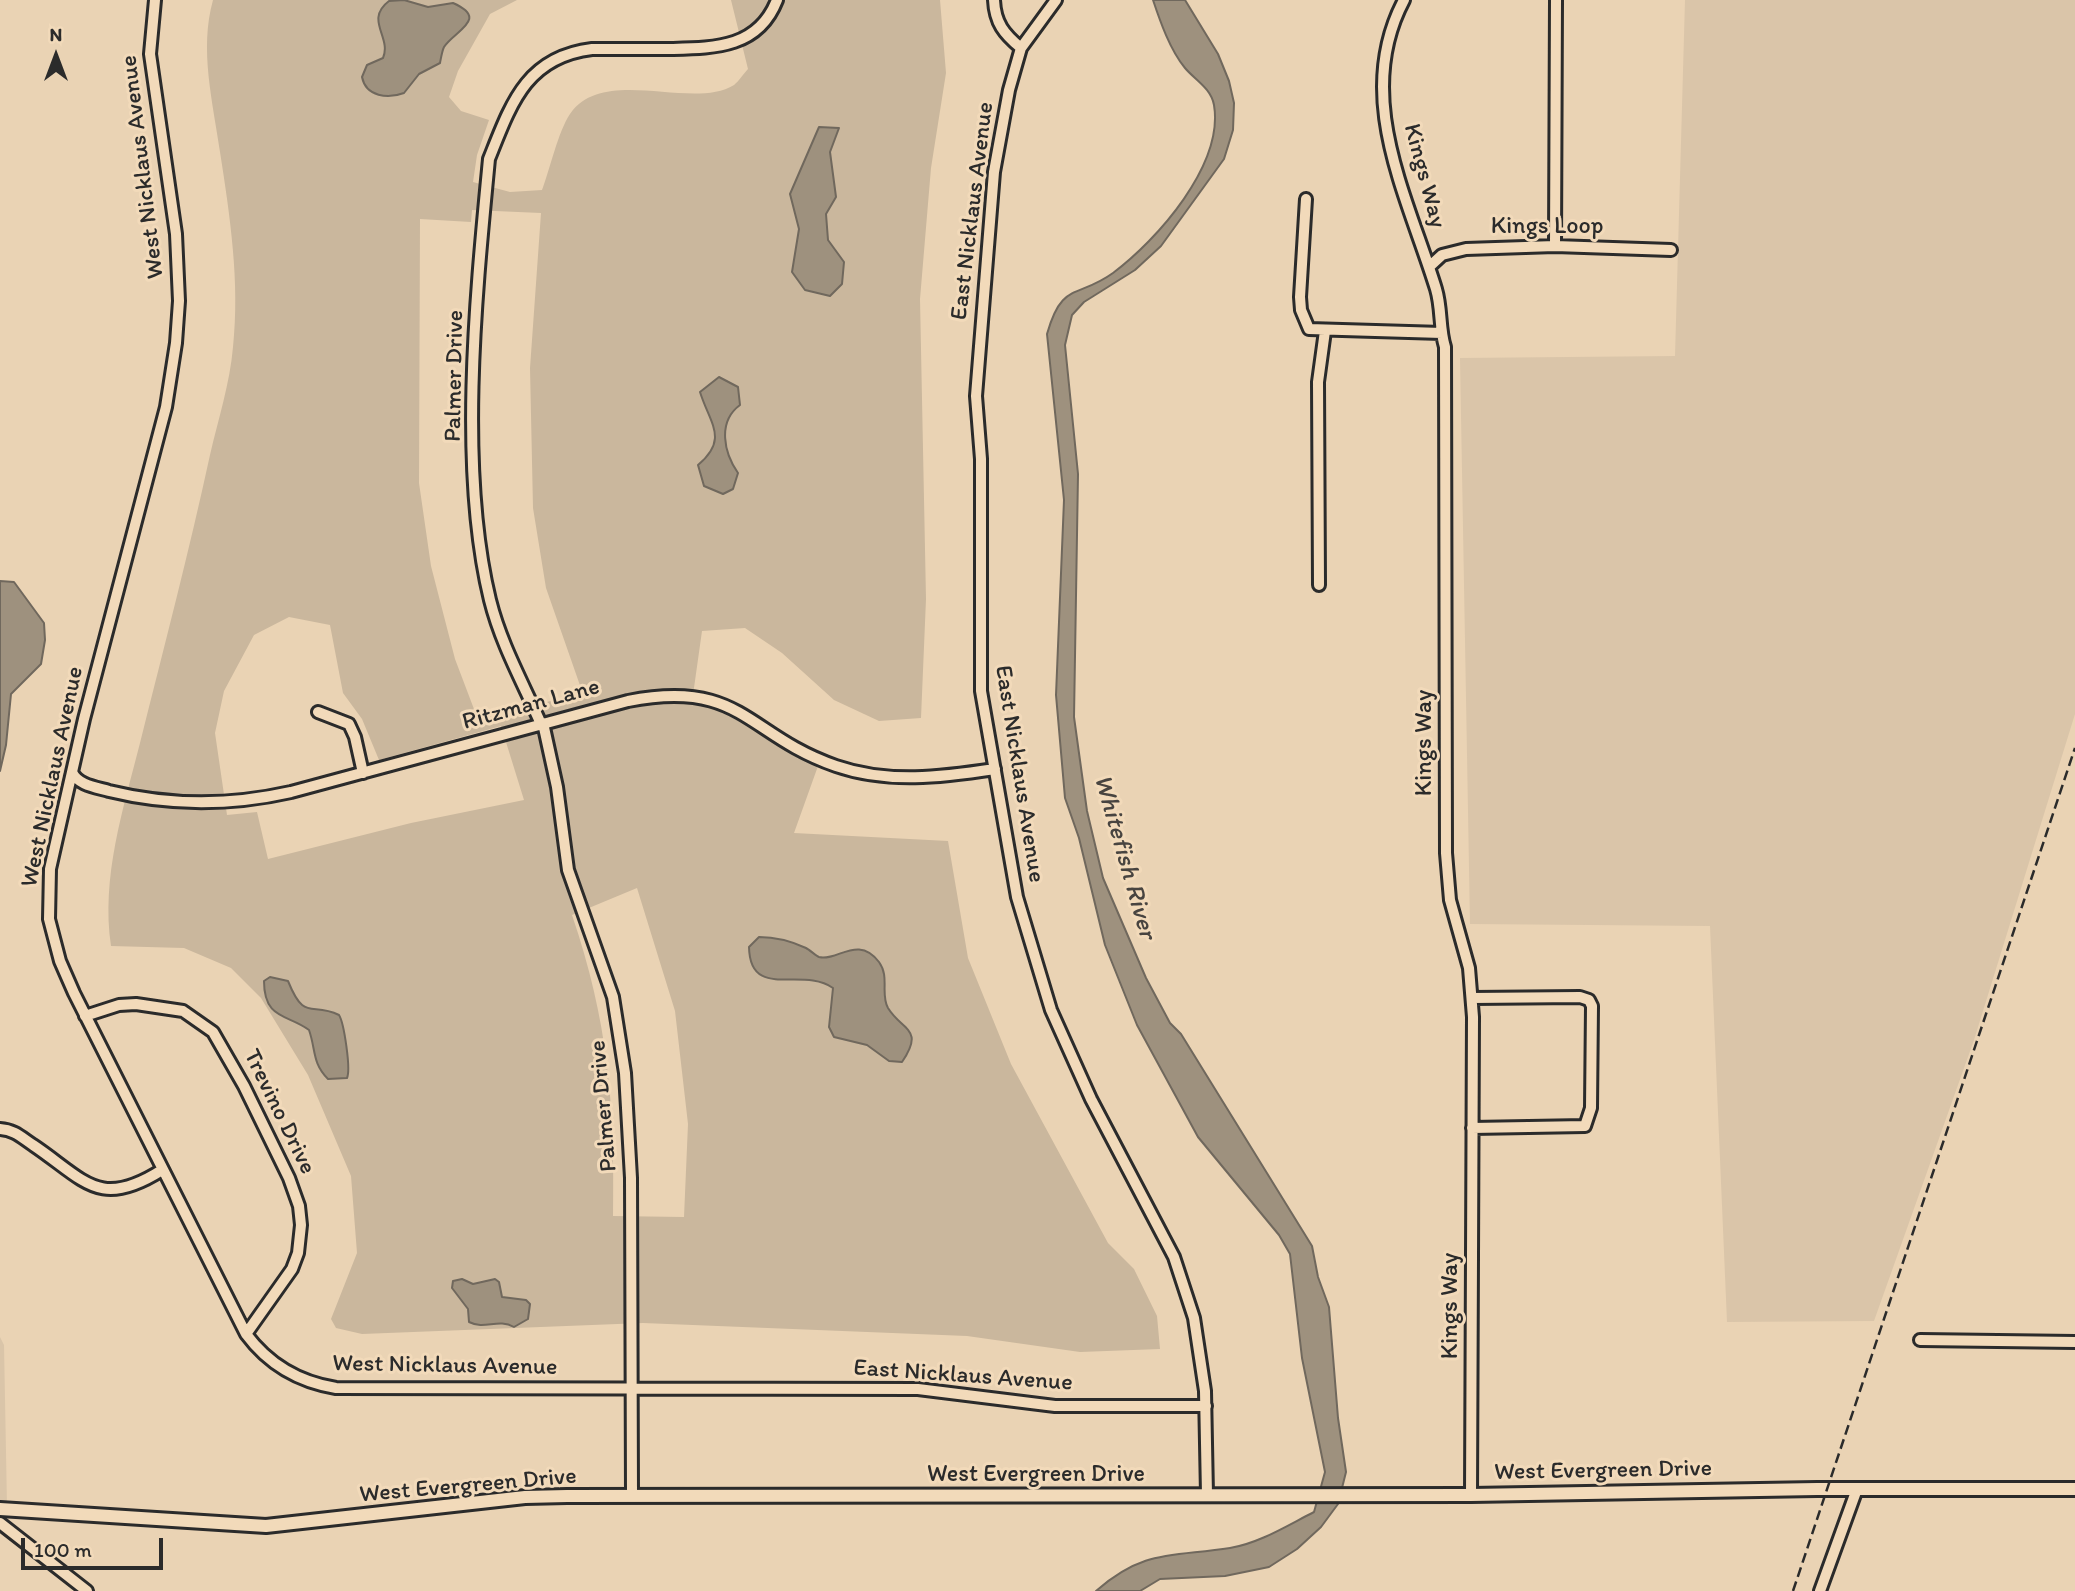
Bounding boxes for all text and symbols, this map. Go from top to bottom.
north arrow [21,21,91,91]
text: N [50,23,62,46]
street label: West Nicklaus Avenue [115,54,171,280]
street label: East Nicklaus Avenue [945,100,1001,322]
street label: Kings Way [1396,121,1452,231]
street label: Kings Loop [1491,213,1603,241]
street label: Palmer Drive [439,310,471,442]
street label: East Nicklaus Avenue [988,663,1050,885]
street label: West Nicklaus Avenue [16,664,90,890]
street label: Ritzman Lane [459,673,603,737]
street label: Kings Way [1411,690,1439,796]
water label: Whitefish River [1086,771,1162,943]
street label: Palmer Drive [584,1039,624,1173]
street label: Trevino Drive [236,1045,322,1179]
street label: Kings Way [1437,1253,1465,1359]
street label: West Nicklaus Avenue [332,1350,558,1382]
street label: East Nicklaus Avenue [852,1354,1074,1398]
street label: West Evergreen Drive [1494,1455,1712,1487]
street label: West Evergreen Drive [927,1461,1145,1489]
street label: West Evergreen Drive [358,1462,578,1510]
scale bar [24,1524,166,1568]
text: 100 m [34,1537,92,1562]

